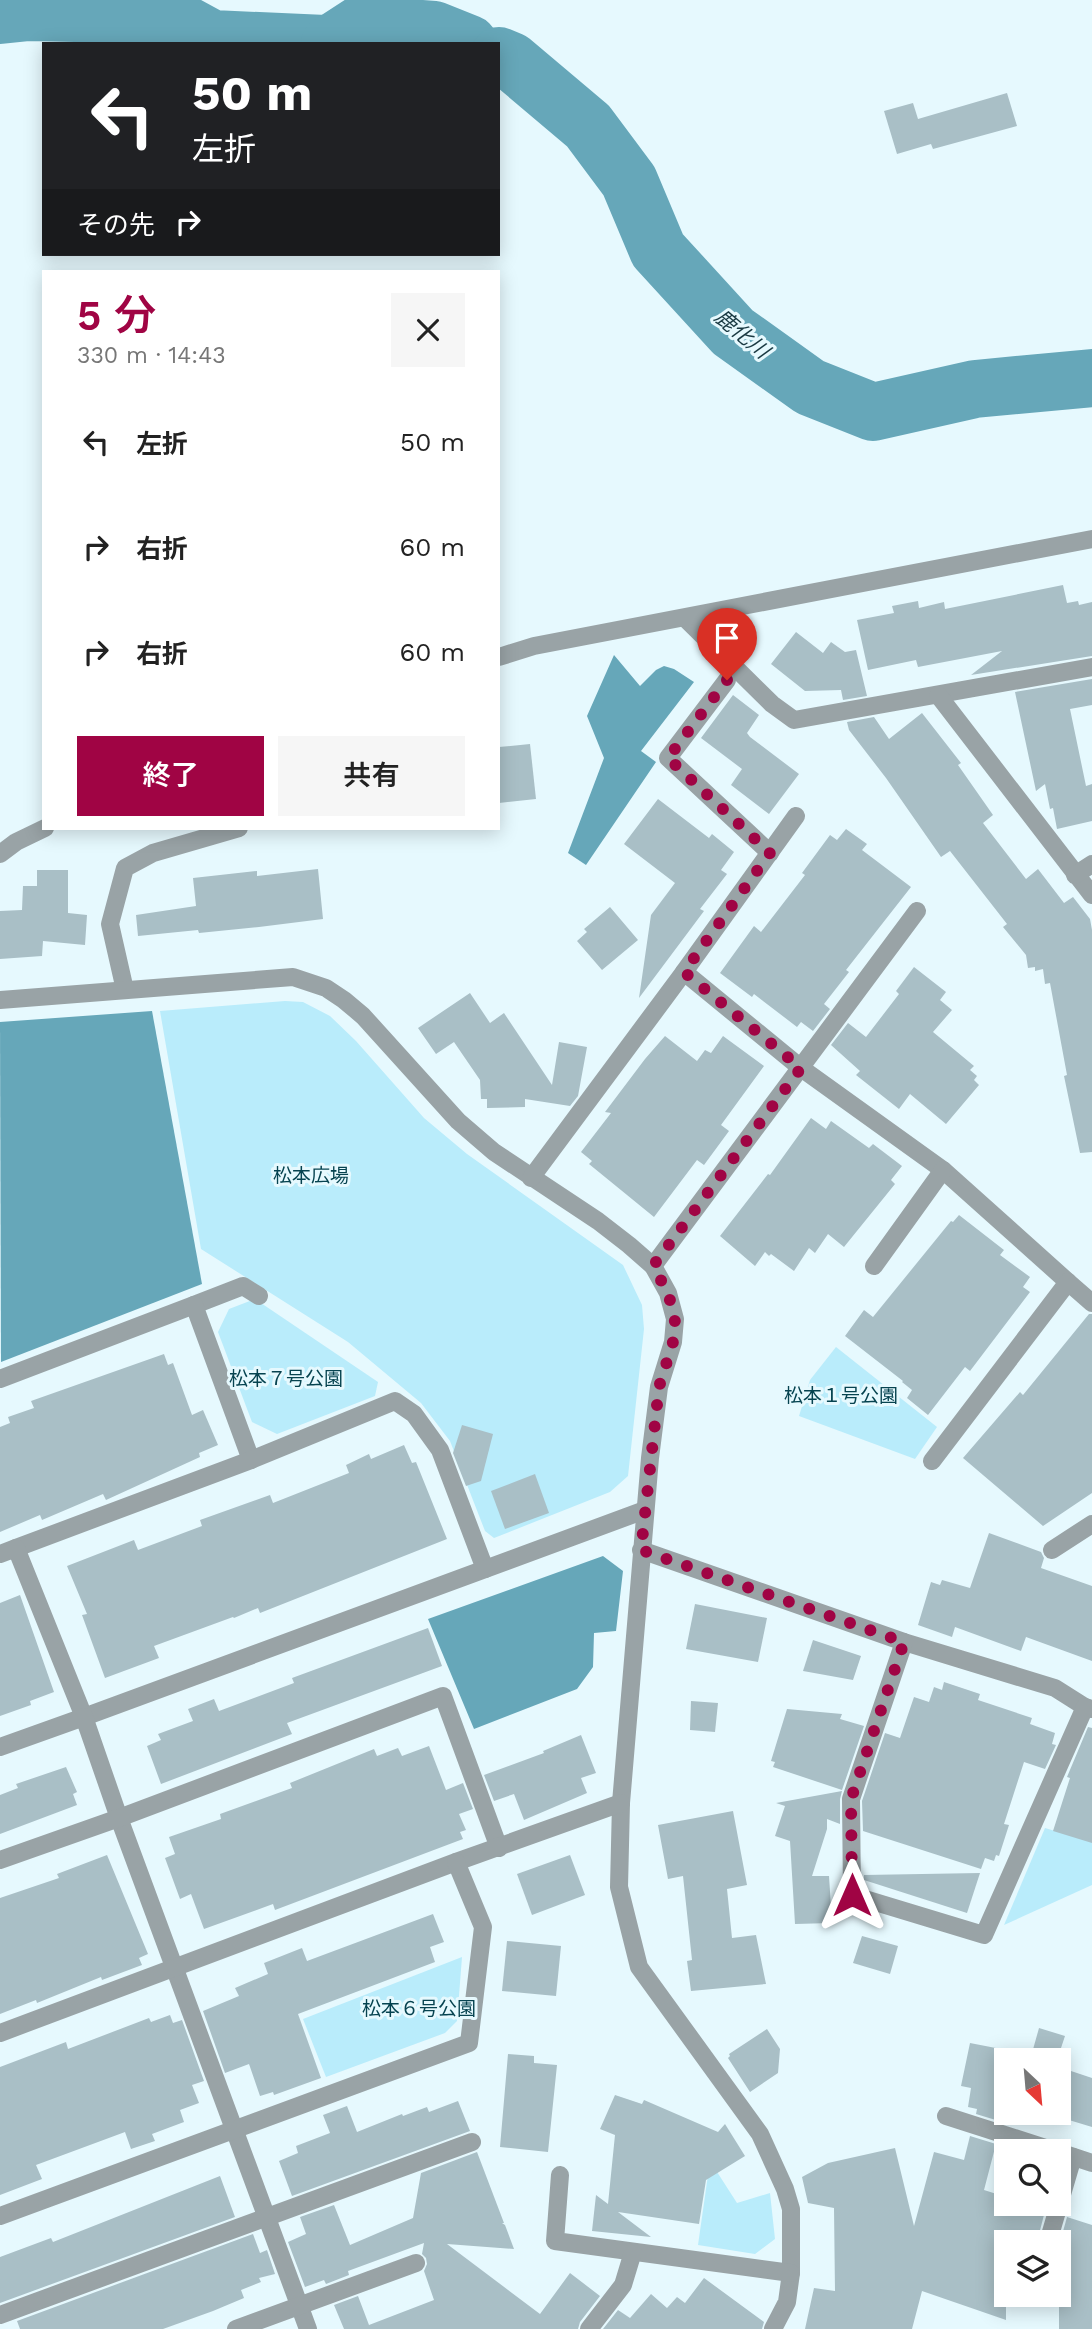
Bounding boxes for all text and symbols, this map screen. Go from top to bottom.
text: 50 m [192,64,312,122]
icon: left [77,70,168,161]
text: 左折 [192,130,256,168]
icon: right [169,203,207,241]
text: その先 [77,210,155,240]
text: 5 分 [77,291,156,340]
button: close [391,293,465,367]
water label: 鹿化川 [710,304,776,365]
text: 330 m · 14:43 [77,342,226,369]
icon: left [77,423,115,461]
text: 50 m [400,427,465,457]
text: 左折 [136,429,188,459]
icon: right [77,528,115,566]
text: 60 m [399,532,465,562]
text: 右折 [136,534,188,564]
pin [697,608,757,680]
icon: arrive [708,619,746,657]
icon: right [77,633,115,671]
text: 60 m [399,637,465,667]
text: 右折 [136,639,188,669]
button: 終了 [77,736,264,816]
button: 共有 [278,736,465,816]
park label: 松本広場 [273,1164,349,1187]
park label: 松本７号公園 [229,1367,343,1390]
park label: 松本１号公園 [784,1384,898,1407]
position arrow [815,1858,889,1932]
park label: 松本６号公園 [362,1997,476,2020]
north arrow [994,2048,1071,2124]
map controls [994,2048,1071,2307]
button: search [994,2139,1071,2216]
button: layers [994,2230,1071,2307]

